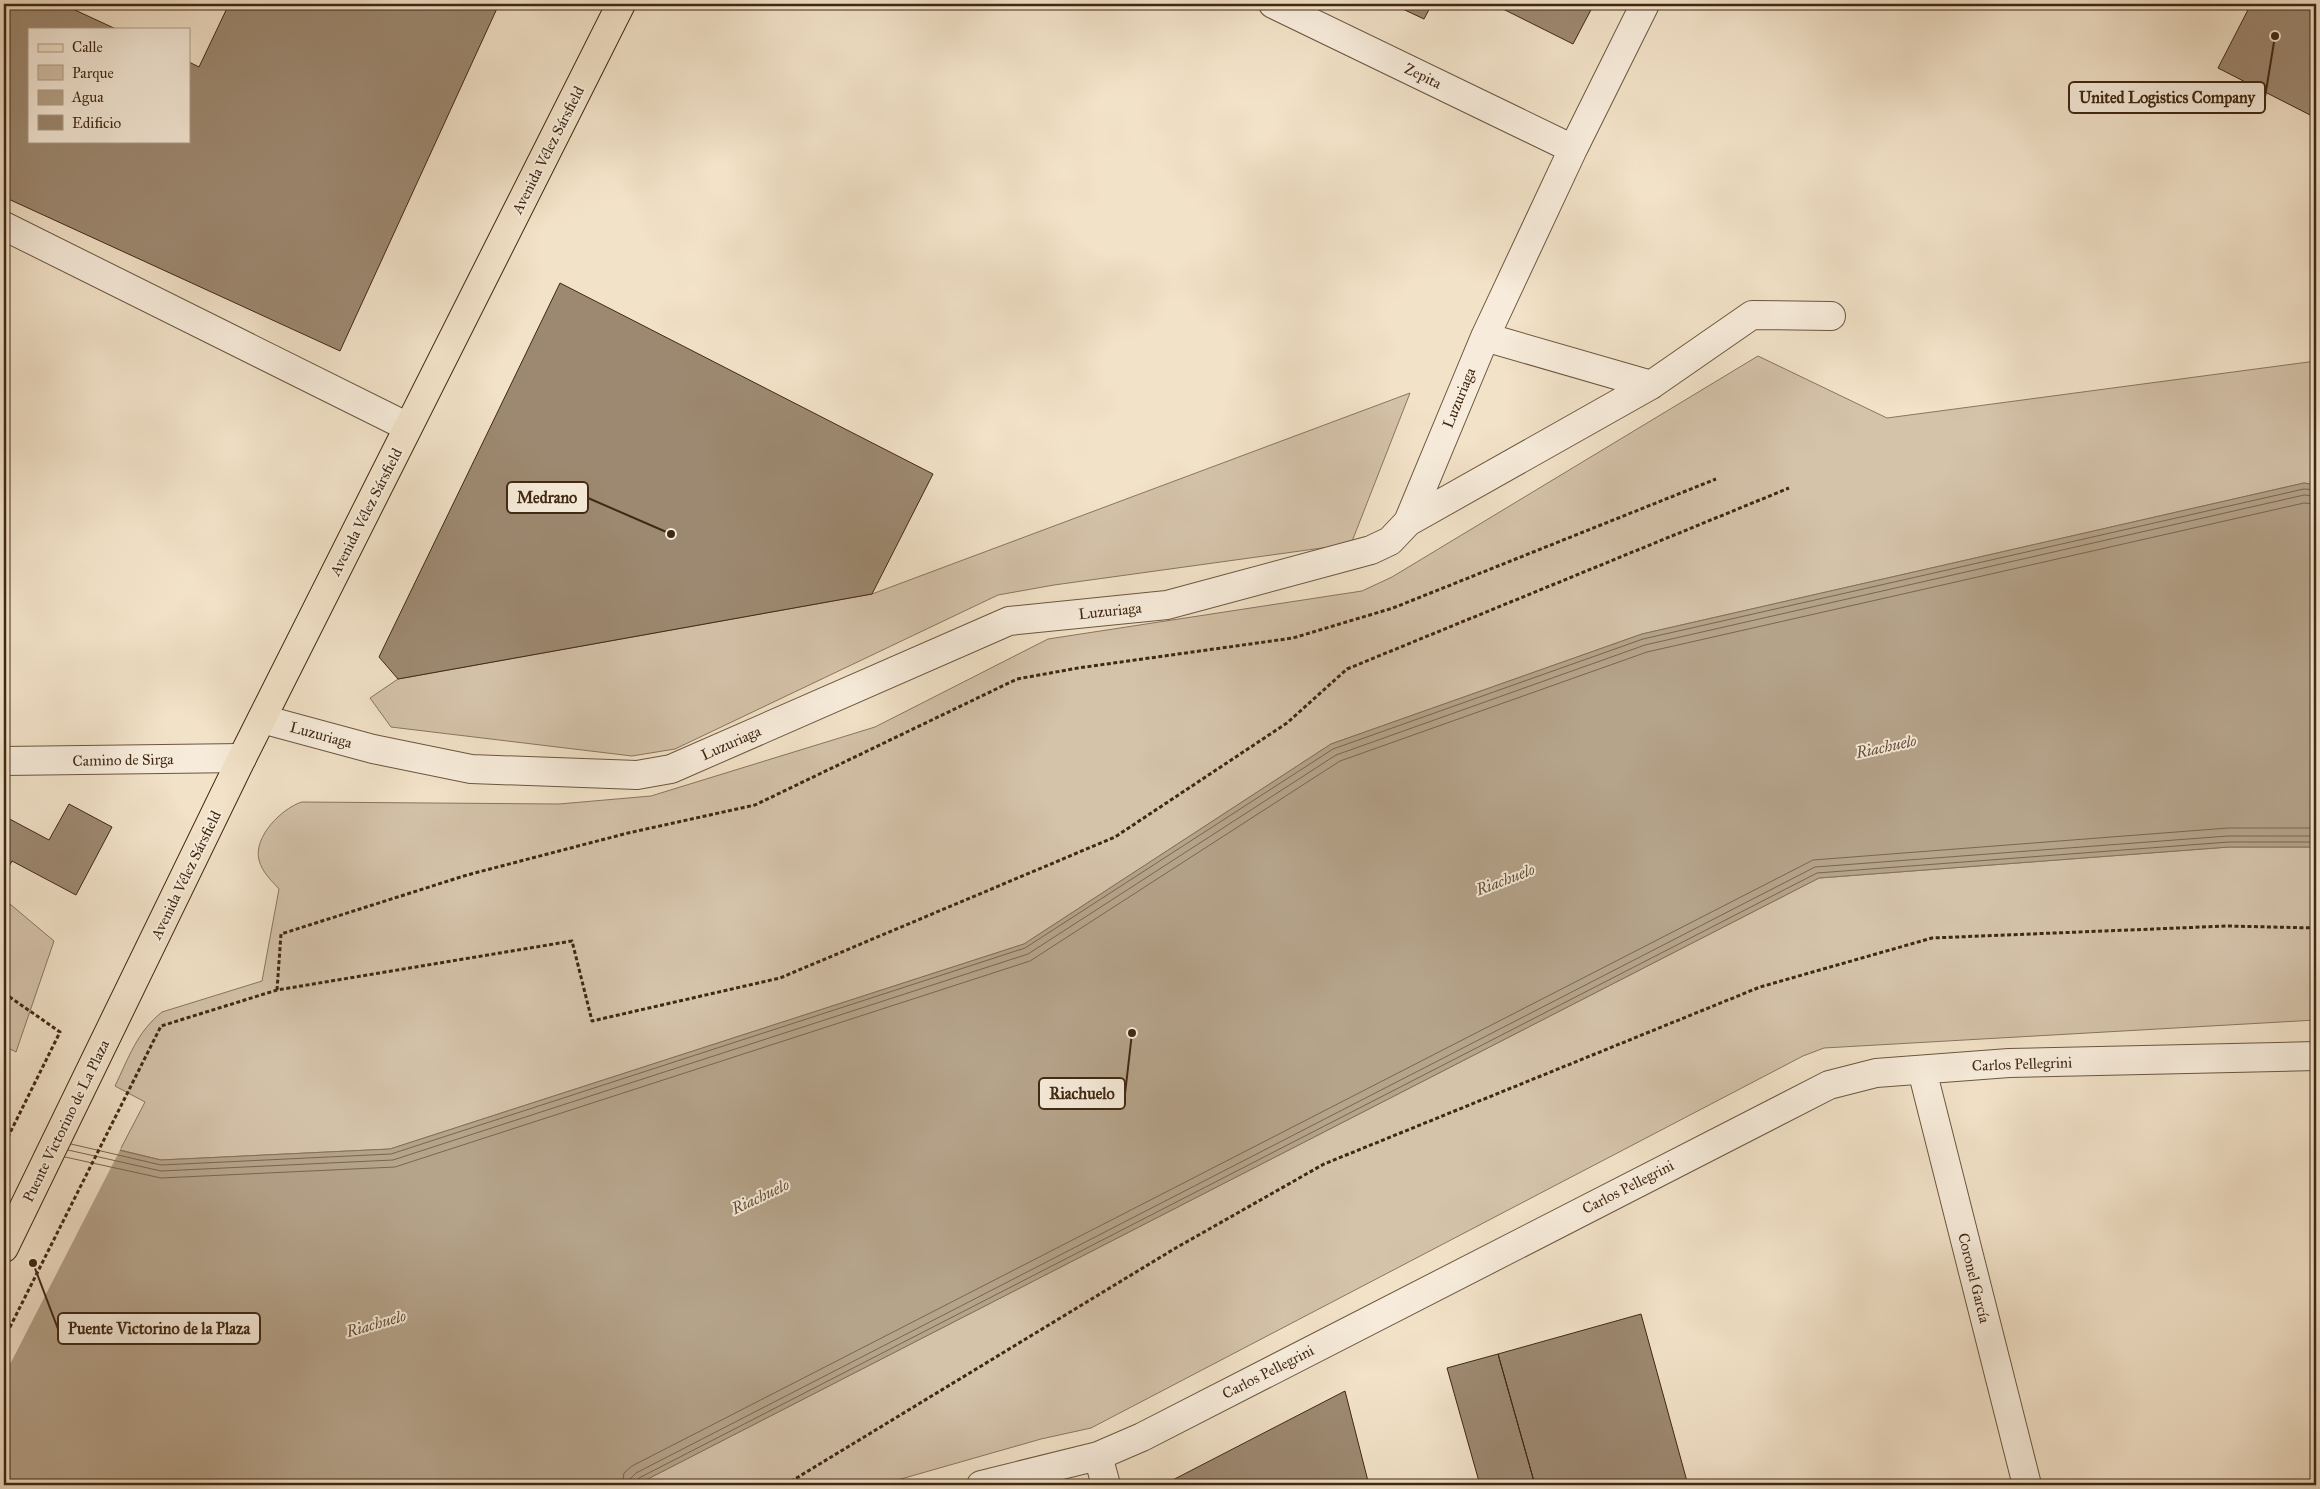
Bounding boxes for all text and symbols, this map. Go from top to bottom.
legend [28,28,190,142]
text: Calle [72,38,103,56]
street label: Zepita [1402,59,1445,93]
text: Parque [72,64,114,83]
callout: United Logistics Company [2069,82,2265,113]
street label: Avenida Vélez Sársfield [508,83,588,218]
text: Agua [71,88,104,106]
text: United Logistics Company [2079,88,2256,108]
text: Edificio [72,114,121,132]
street label: Luzuriaga [1439,365,1479,431]
street label: Avenida Vélez Sársfield [326,445,406,580]
callout: Medrano [507,482,588,513]
text: Medrano [517,488,577,507]
street label: Luzuriaga [1078,599,1143,623]
street label: Luzuriaga [288,718,355,752]
street label: Luzuriaga [698,722,764,764]
water label: Riachuelo [1853,731,1918,762]
street label: Camino de Sirga [72,750,174,770]
street label: Avenida Vélez Sársfield [147,807,225,943]
water label: Riachuelo [1472,860,1537,900]
street label: Puente Victorino de La Plaza [19,1036,113,1205]
street label: Carlos Pellegrini [1972,1053,2072,1075]
callout: Riachuelo [1039,1078,1125,1109]
text: Riachuelo [1049,1084,1115,1103]
street label: Carlos Pellegrini [1579,1156,1677,1218]
water label: Riachuelo [727,1175,792,1218]
street label: Coronel García [1954,1231,1994,1326]
water label: Riachuelo [343,1306,408,1341]
callout: Puente Victorino de la Plaza [58,1313,260,1344]
text: Puente Victorino de la Plaza [68,1319,251,1338]
street label: Carlos Pellegrini [1219,1341,1317,1403]

